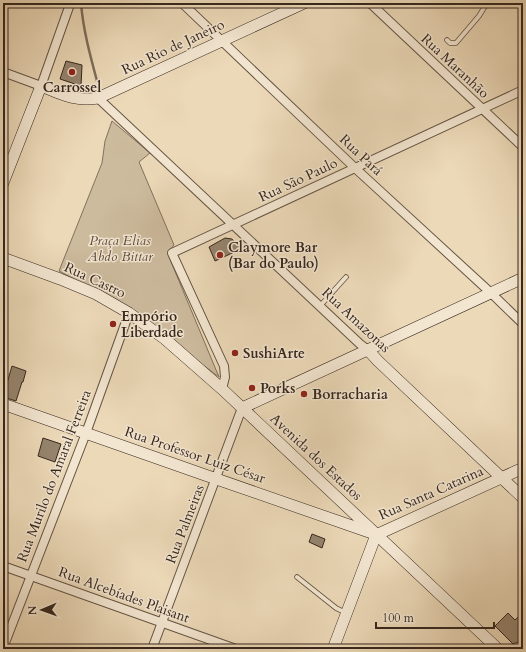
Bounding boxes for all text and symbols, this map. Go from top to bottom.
street label: Rua Rio de Janeiro [118,15,228,79]
street label: Rua Maranhão [417,29,494,103]
marker: Carrossel [67,67,77,77]
place label: Carrossel [43,78,101,97]
street label: Rua Pará [335,130,387,180]
street label: Rua São Paulo [256,153,341,207]
park label: Praça Elias Abdo Bittar [86,231,153,266]
place label: Claymore Bar (Bar do Paulo) [228,238,319,273]
marker: Claymore Bar (Bar do Paulo) [215,250,225,260]
street label: Rua Castro [61,257,129,303]
street label: Rua Amazonas [318,283,395,357]
place label: Empório Liberdade [121,307,183,342]
marker: Empório Liberdade [108,319,118,329]
place label: SushiArte [243,344,305,363]
marker: SushiArte [230,348,240,358]
place label: Porks [260,379,295,398]
marker: Porks [247,383,257,393]
place label: Borracharia [312,385,388,404]
street label: Rua Murilo do Amaral Ferreira [12,387,96,565]
marker: Borracharia [299,389,309,399]
street label: Avenida dos Estados [266,409,366,505]
street label: Rua Professor Luiz César [122,422,269,488]
street label: Rua Santa Catarina [376,461,486,525]
street label: Rua Palmeiras [161,482,209,566]
street label: Rua Alcebíades Plaisant [56,562,193,628]
north arrow [22,590,62,630]
scale bar [376,604,494,630]
text: N [25,605,40,615]
text: 100 m [382,610,415,626]

